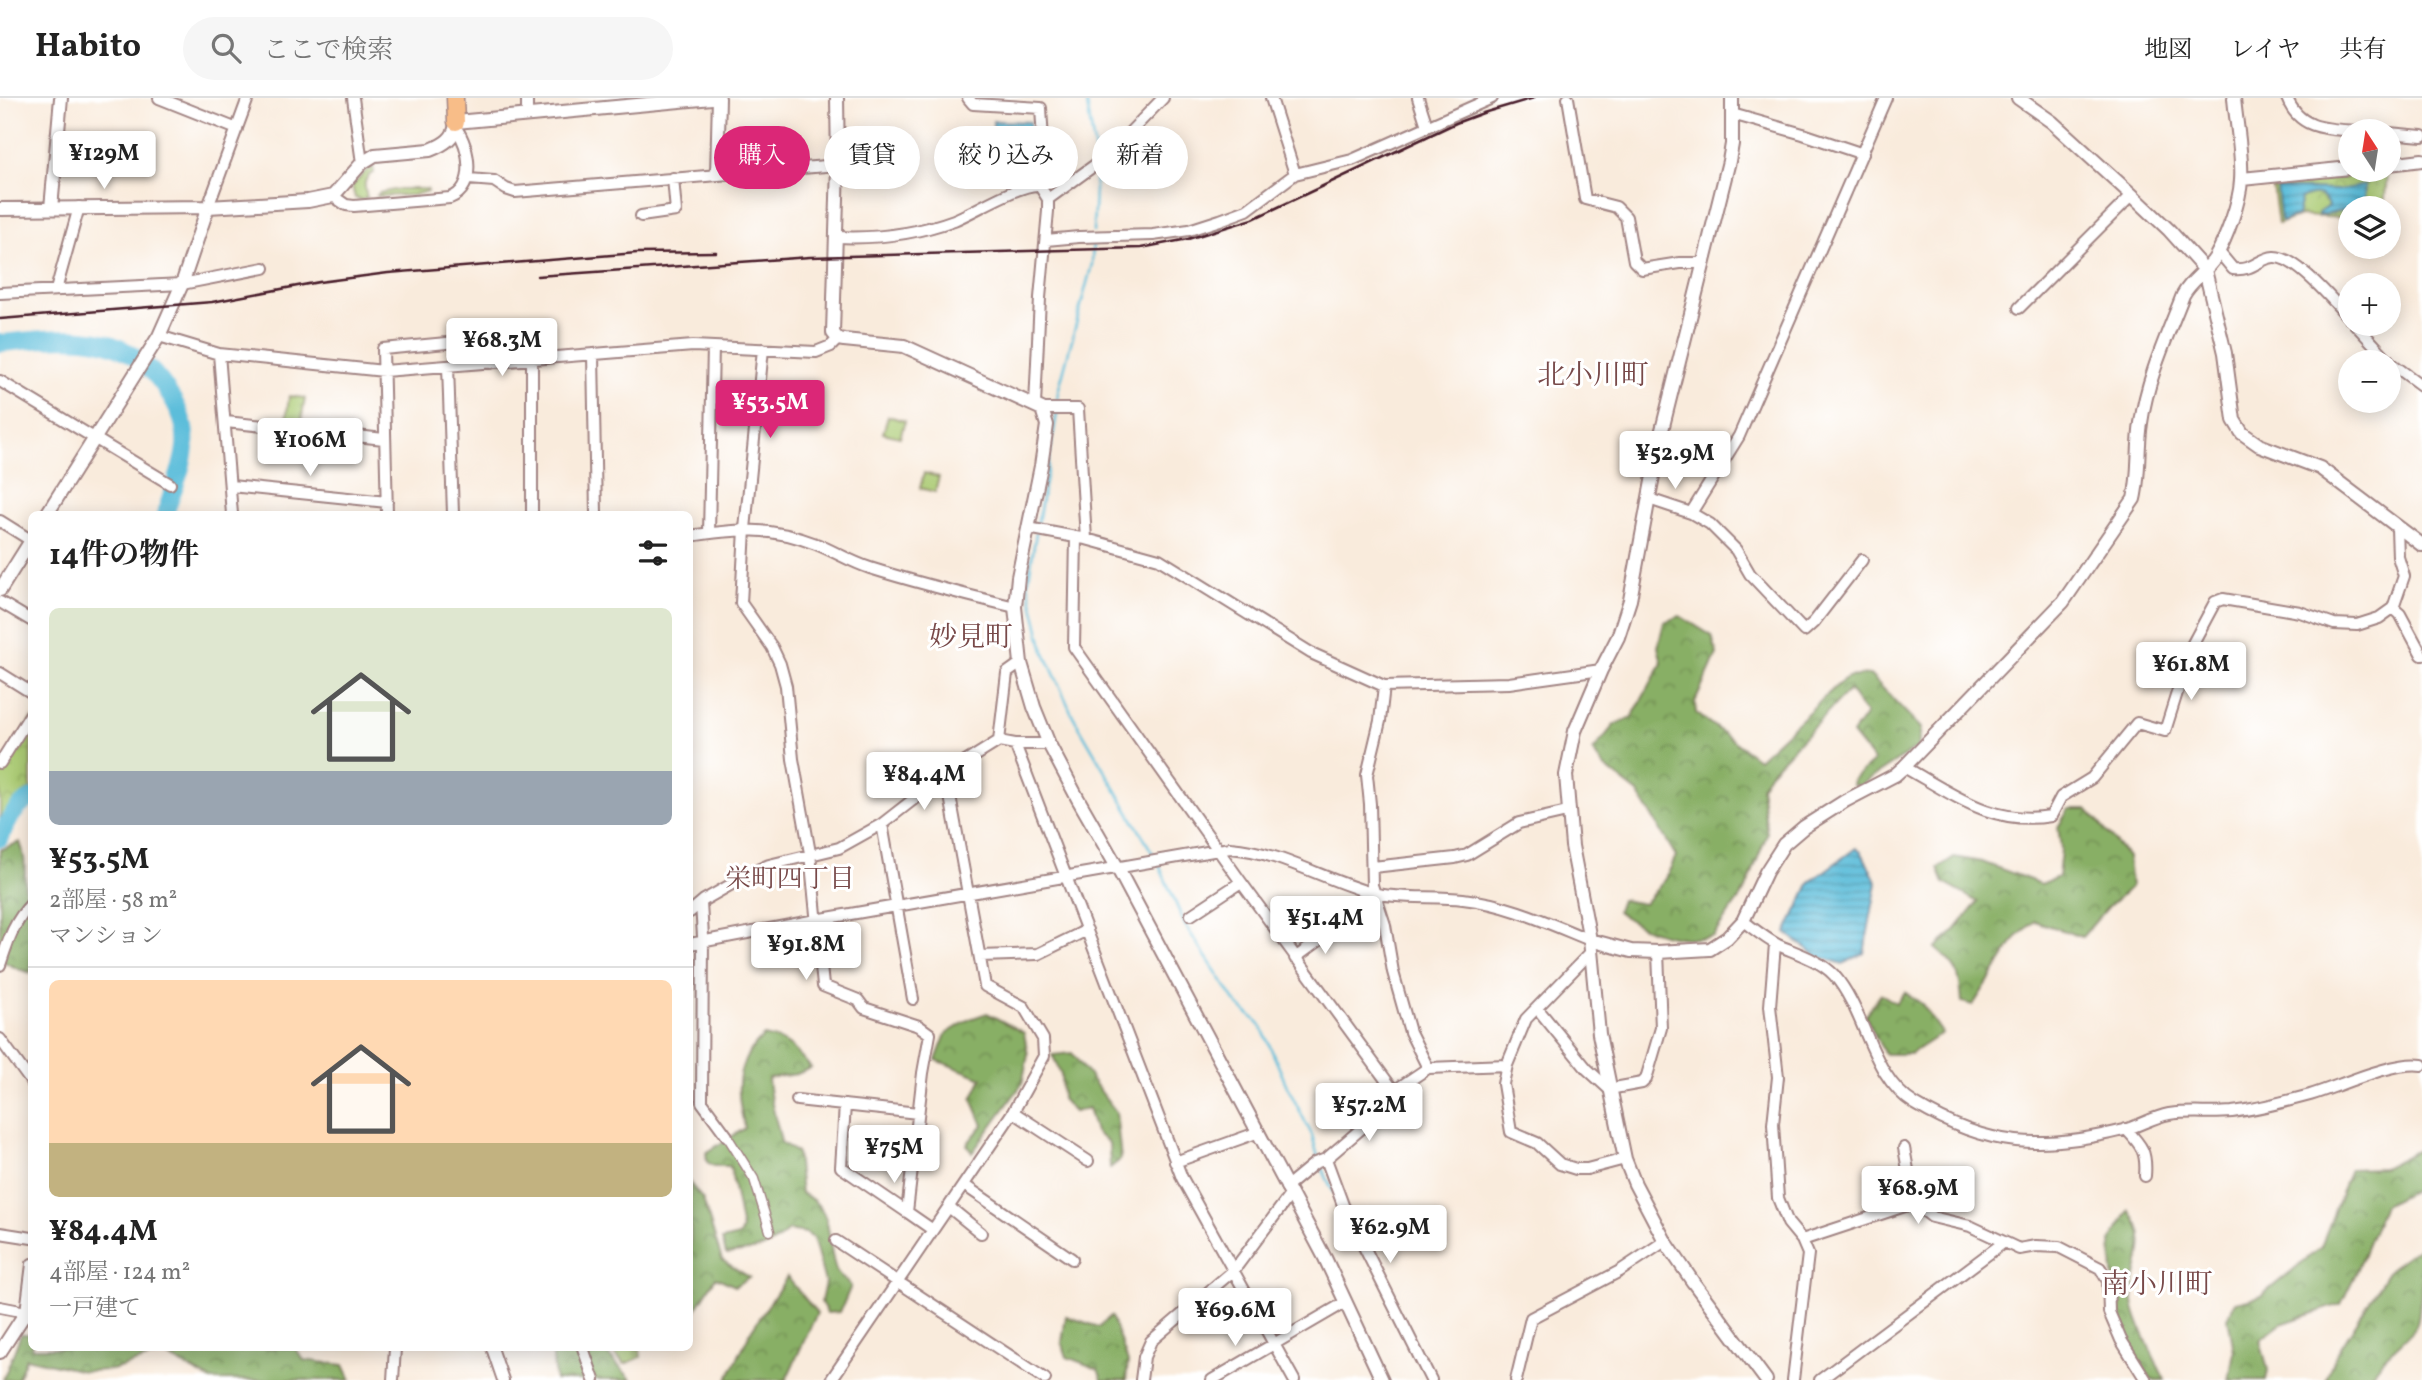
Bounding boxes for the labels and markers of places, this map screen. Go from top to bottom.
pin: ¥129M [55,132,153,191]
pin: ¥68.3M [445,318,559,378]
pin: ¥53.5M [713,380,827,440]
pin: ¥106M [261,418,359,478]
pin: ¥52.9M [1618,432,1732,491]
pin: ¥61.8M [2134,642,2248,702]
pin: ¥84.4M [867,752,981,812]
pin: ¥51.4M [1268,896,1382,956]
pin: ¥91.8M [749,922,863,982]
pin: ¥57.2M [1312,1084,1426,1143]
pin: ¥75M [853,1126,935,1185]
pin: ¥68.9M [1861,1166,1975,1226]
pin: ¥62.9M [1333,1206,1447,1265]
pin: ¥69.6M [1178,1288,1292,1348]

